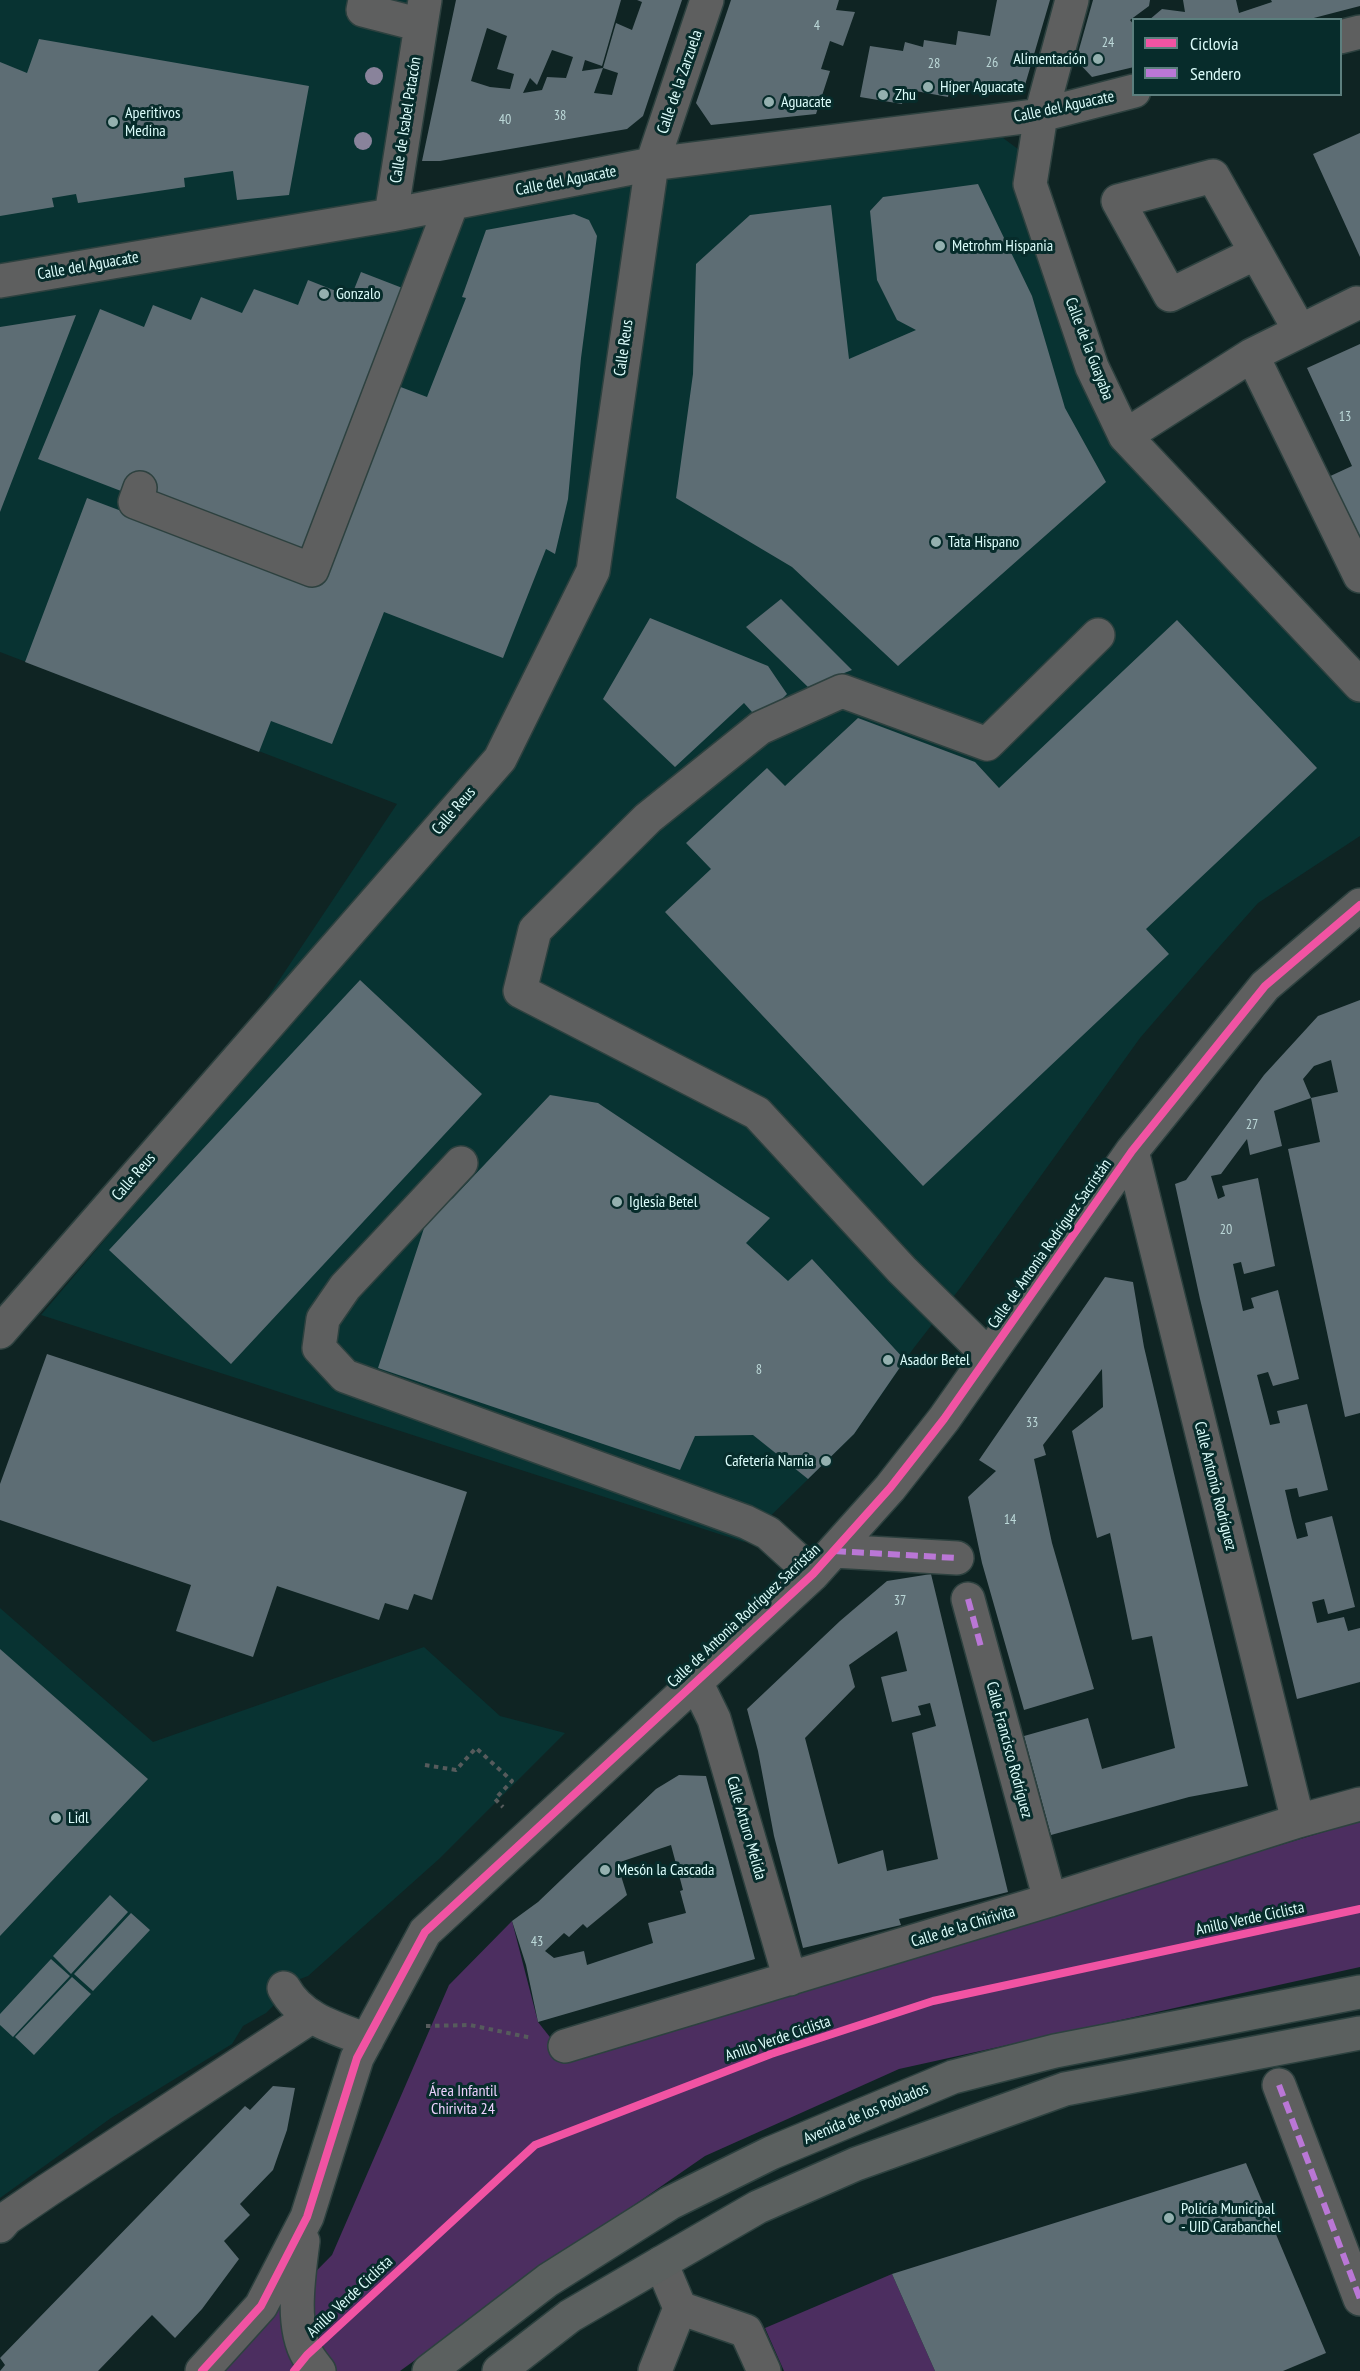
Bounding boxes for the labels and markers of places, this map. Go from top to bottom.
place label: Alimentación [1013,49,1086,69]
marker: Alimentación [1091,52,1105,66]
place label: Hiper Aguacate [940,77,1024,97]
marker: Hiper Aguacate [921,80,935,94]
place label: Zhu [895,85,916,105]
marker: Zhu [876,88,890,102]
place label: Aguacate [781,92,832,112]
marker: Aguacate [762,95,776,109]
place label: Aperitivos Medina [125,103,180,141]
marker: Aperitivos Medina [106,115,120,129]
place label: Metrohm Hispania [952,236,1053,256]
marker: Metrohm Hispania [933,239,947,253]
place label: Gonzalo [336,284,381,304]
marker: Gonzalo [317,287,331,301]
place label: Tata Hispano [948,532,1019,552]
marker: Tata Hispano [929,535,943,549]
place label: Iglesia Betel [629,1192,697,1212]
marker: Iglesia Betel [610,1195,624,1209]
place label: Asador Betel [900,1350,970,1370]
marker: Asador Betel [881,1353,895,1367]
place label: Cafetería Narnia [725,1451,814,1471]
marker: Cafetería Narnia [819,1454,833,1468]
place label: Lidl [68,1808,89,1828]
marker: Lidl [49,1811,63,1825]
place label: Mesón la Cascada [617,1860,714,1880]
marker: Mesón la Cascada [598,1863,612,1877]
place label: Policía Municipal - UID Carabanchel [1181,2199,1281,2237]
marker: Policía Municipal - UID Carabanchel [1162,2211,1176,2225]

